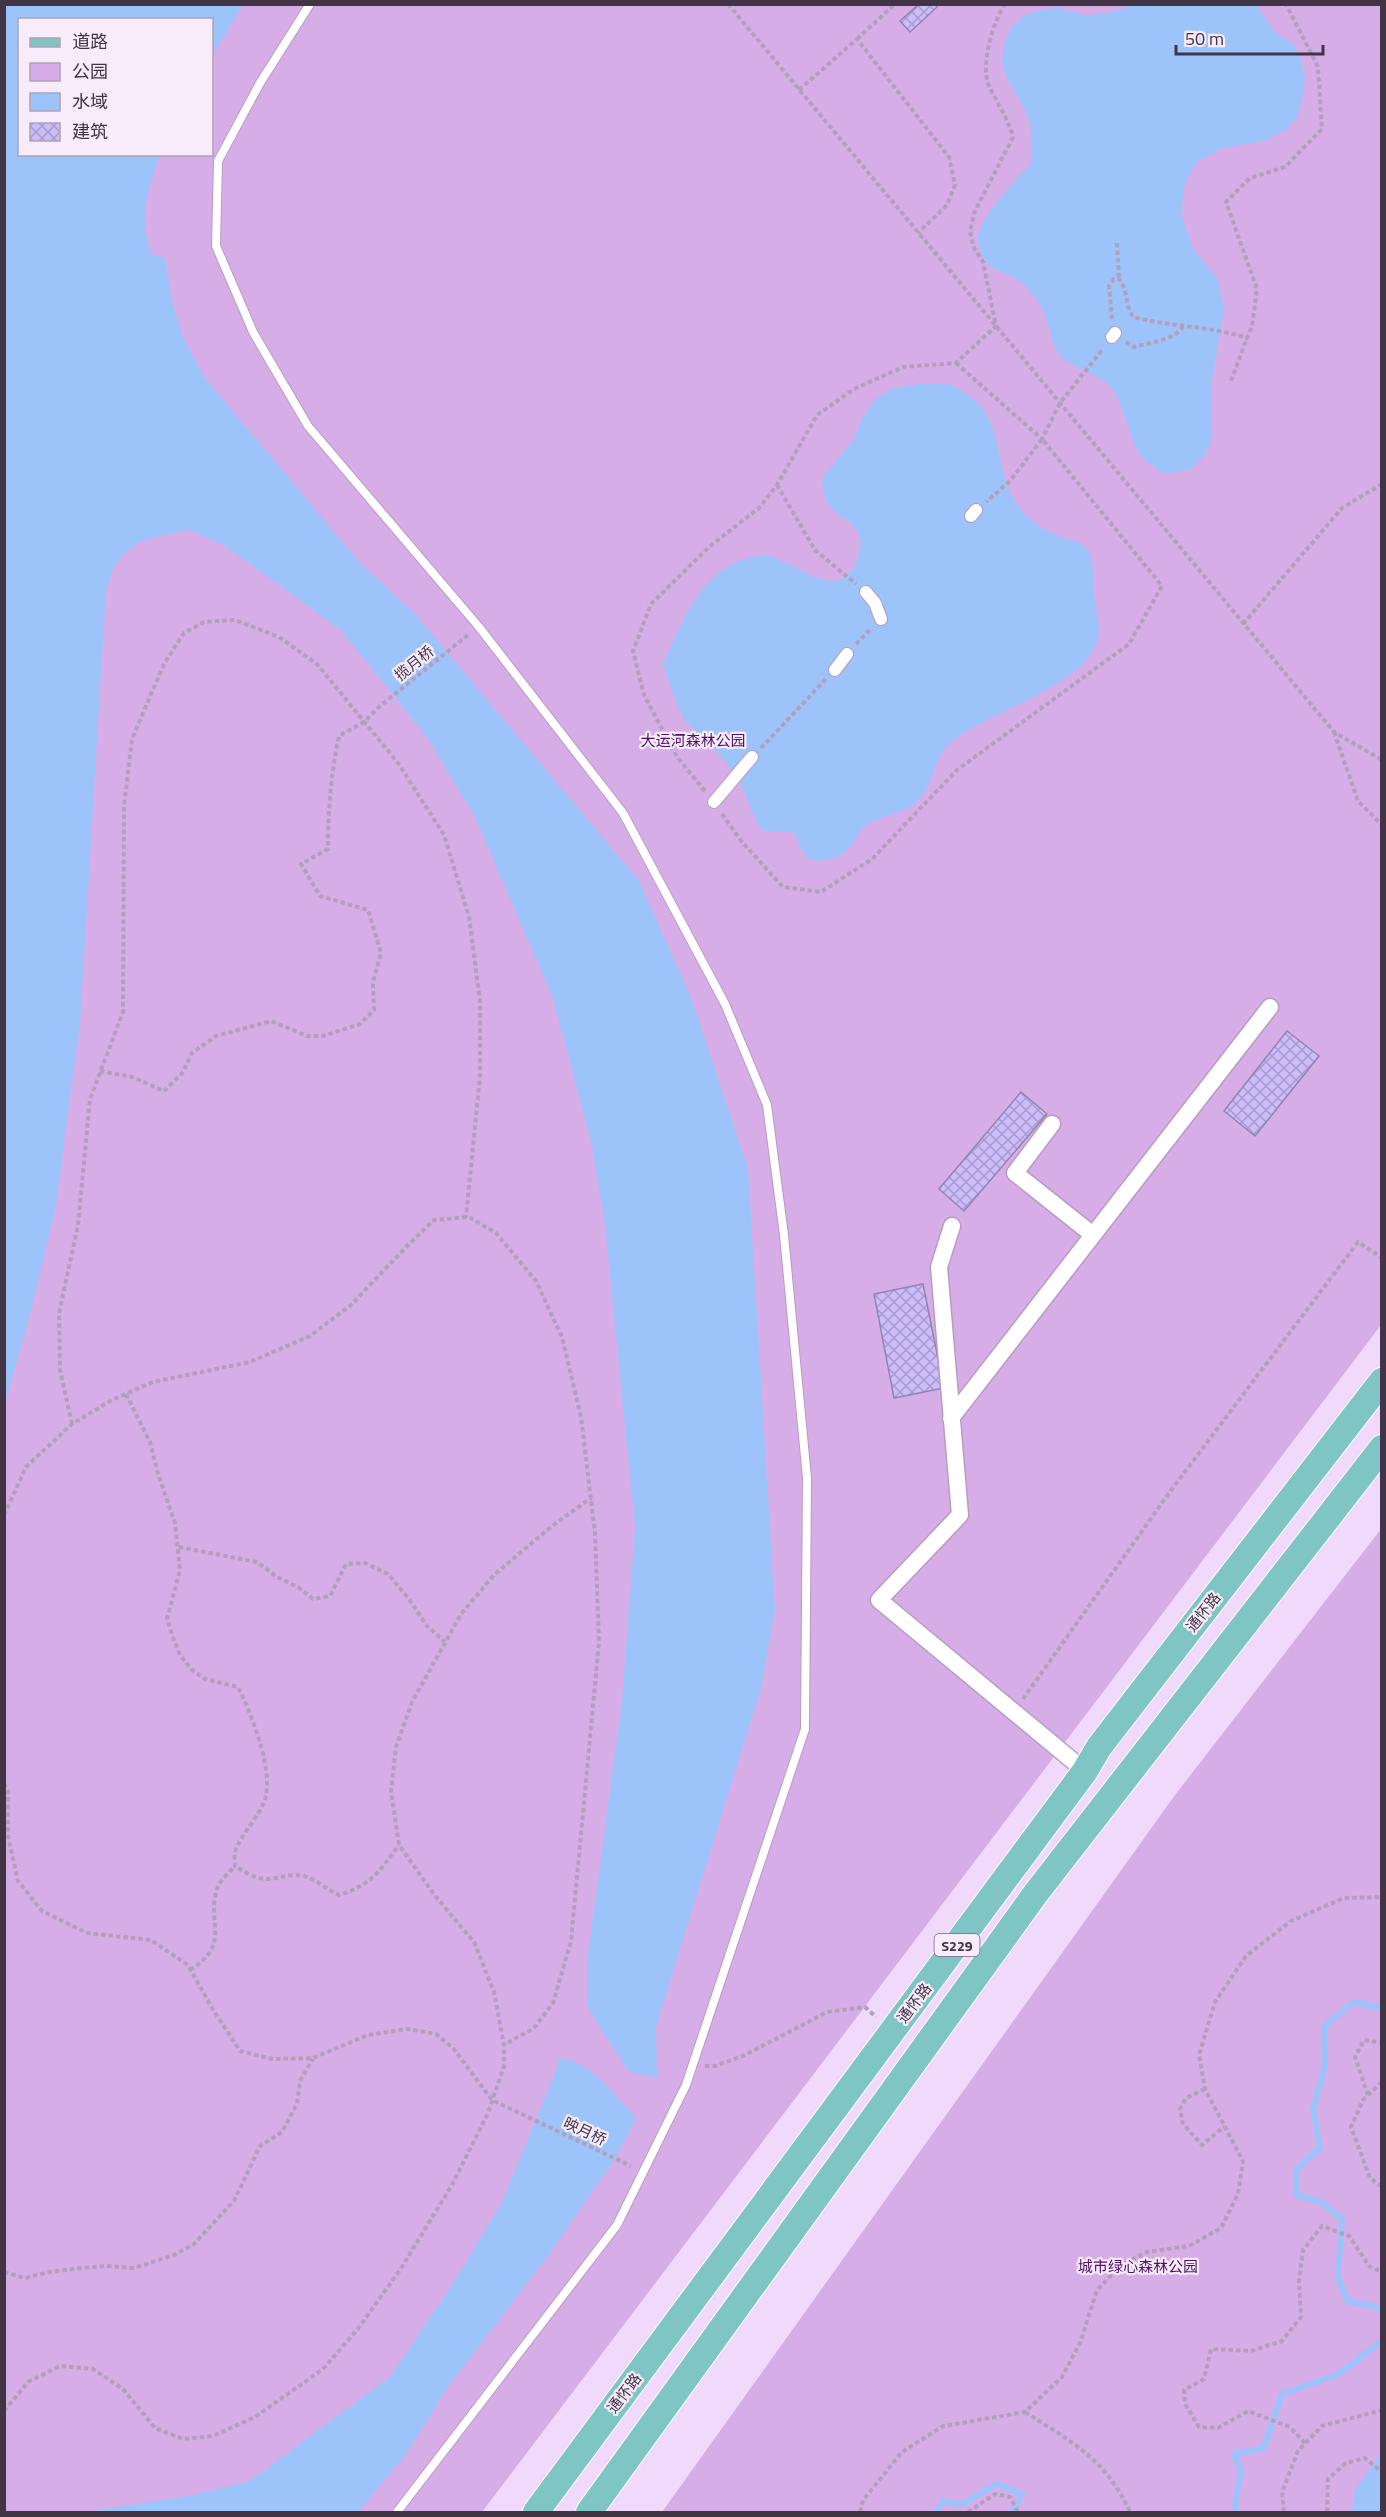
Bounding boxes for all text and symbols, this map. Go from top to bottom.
legend [18,18,213,156]
scale bar [1176,18,1323,56]
text: 50 m [1185,25,1224,52]
text: 道路 [72,28,108,55]
text: 公园 [72,58,108,85]
text: 水域 [72,88,108,115]
text: 建筑 [72,118,108,145]
street label: 揽月桥 [389,640,439,686]
park label: 大运河森林公园 [640,729,746,752]
street label: 通怀路 [1180,1587,1226,1637]
road number: S229 [934,1934,980,1956]
street label: 通怀路 [891,1978,937,2028]
street label: 映月桥 [560,2111,610,2151]
park label: 城市绿心森林公园 [1078,2255,1198,2278]
street label: 通怀路 [601,2368,647,2418]

